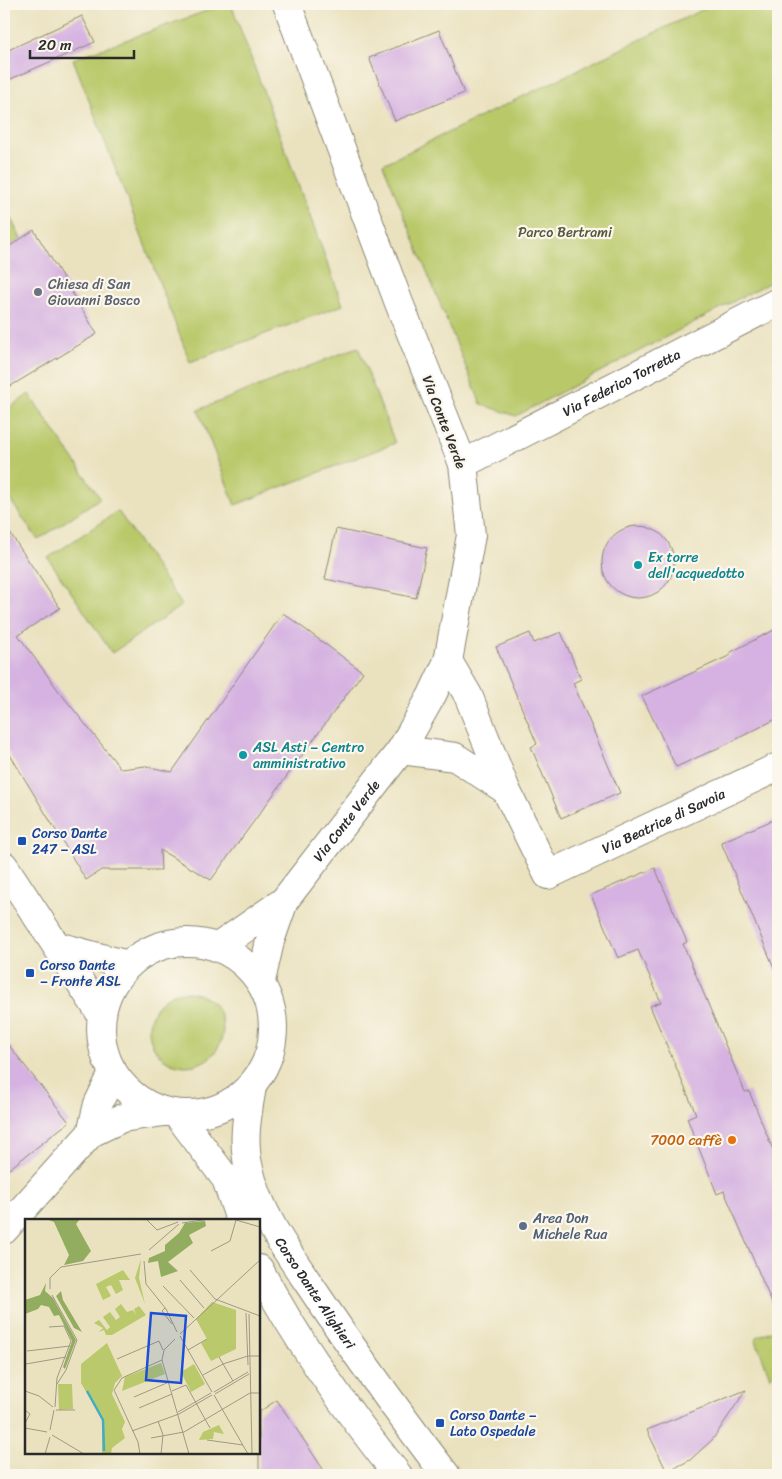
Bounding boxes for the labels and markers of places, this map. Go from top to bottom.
place label: Chiesa di San Giovanni Bosco [48,272,140,313]
marker: Chiesa di San Giovanni Bosco [32,286,44,298]
place label: Ex torre dell'acquedotto [648,545,744,586]
marker: Ex torre dell'acquedotto [632,559,644,571]
place label: ASL Asti – Centro amministrativo [252,735,364,776]
marker: ASL Asti – Centro amministrativo [237,749,249,761]
place label: Corso Dante 247 – ASL [32,821,107,862]
marker: Corso Dante 247 – ASL [16,835,28,847]
place label: Corso Dante – Fronte ASL [40,953,121,994]
marker: Corso Dante – Fronte ASL [24,967,36,979]
place label: 7000 caffè [650,1128,722,1153]
marker: 7000 caffè [726,1134,738,1146]
place label: Area Don Michele Rua [532,1206,608,1247]
marker: Area Don Michele Rua [517,1220,529,1232]
place label: Corso Dante – Lato Ospedale [450,1403,537,1444]
marker: Corso Dante – Lato Ospedale [434,1417,446,1429]

